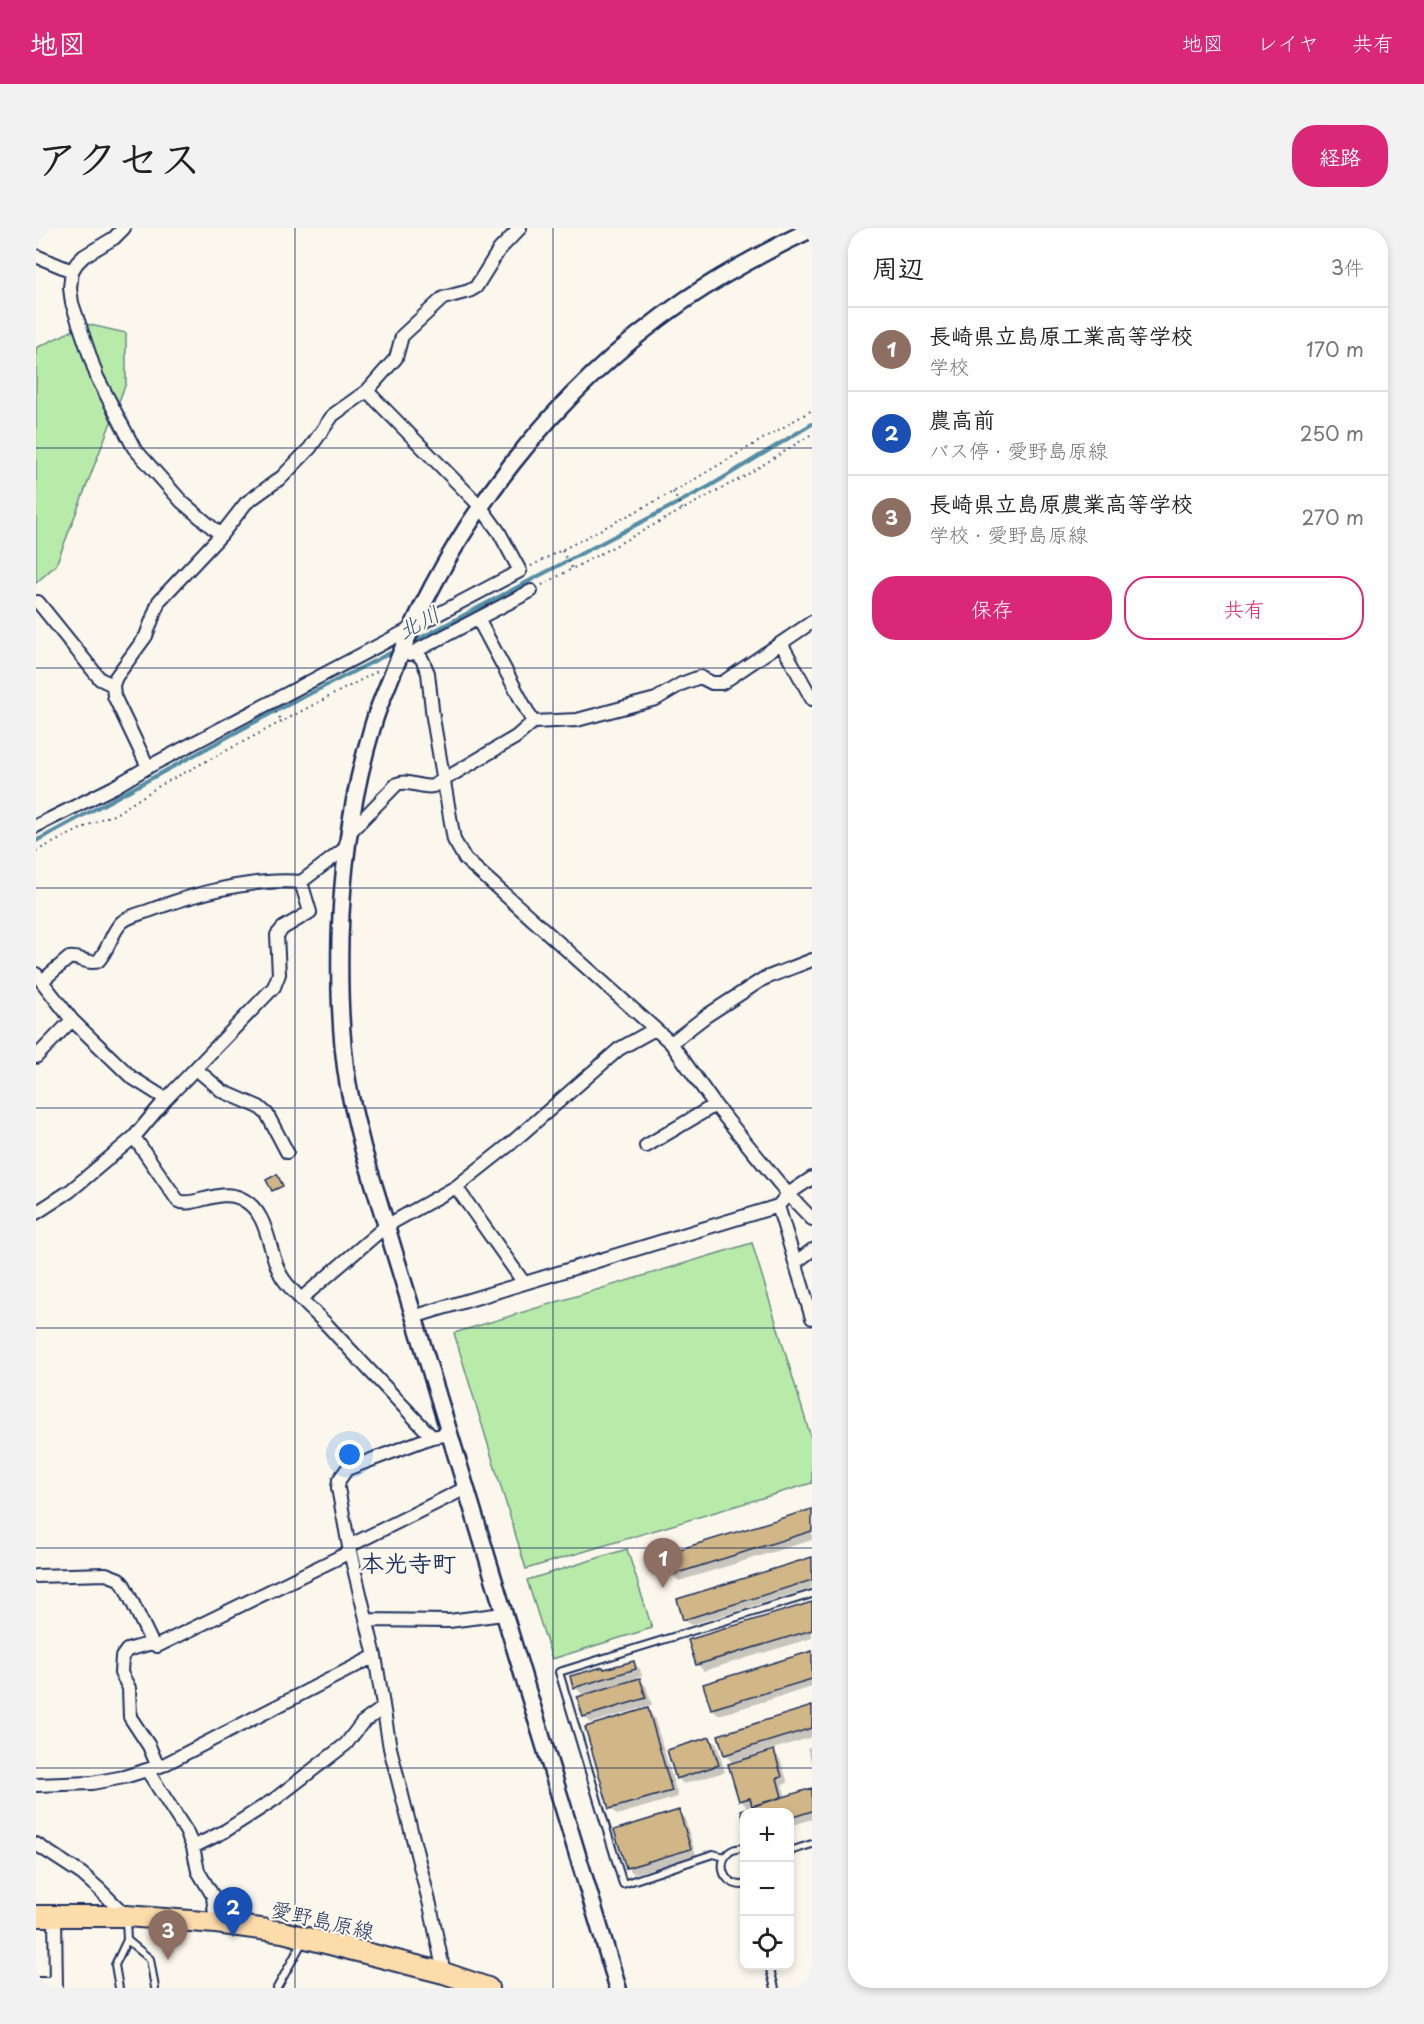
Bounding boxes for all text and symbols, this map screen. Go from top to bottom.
text: 地図 [30,21,86,64]
text: 地図 [1182,26,1224,58]
text: レイヤ [1257,26,1319,58]
text: 共有 [1352,26,1394,58]
text: アクセス [36,125,201,188]
button: 経路 [1292,125,1388,187]
text: 周辺 [872,248,924,287]
text: 3件 [1331,252,1364,282]
text: 長崎県立島原工業高等学校 [929,318,1193,351]
text: 1 [887,334,896,364]
text: 170 m [1306,334,1364,364]
text: 学校 [929,351,969,381]
text: 農高前 [929,402,995,435]
text: 2 [884,418,899,448]
text: 250 m [1300,418,1364,448]
text: バス停 · 愛野島原線 [929,435,1108,465]
text: 長崎県立島原農業高等学校 [929,486,1193,519]
text: 3 [885,502,898,532]
text: 270 m [1301,502,1364,532]
text: 学校 · 愛野島原線 [929,519,1088,549]
button: 保存 [872,576,1112,640]
button: 共有 [1124,576,1364,640]
water label: 北川 [391,596,445,646]
your location [335,1440,364,1469]
pin: 1 [644,1538,682,1588]
district label: 本光寺町 [360,1544,456,1580]
map controls [740,1808,794,1970]
button: + [740,1808,794,1862]
button: − [740,1862,794,1916]
pin: 2 [214,1888,252,1937]
street label: 愛野島原線 [268,1892,378,1946]
pin: 3 [148,1910,188,1960]
button: locate [740,1916,794,1970]

